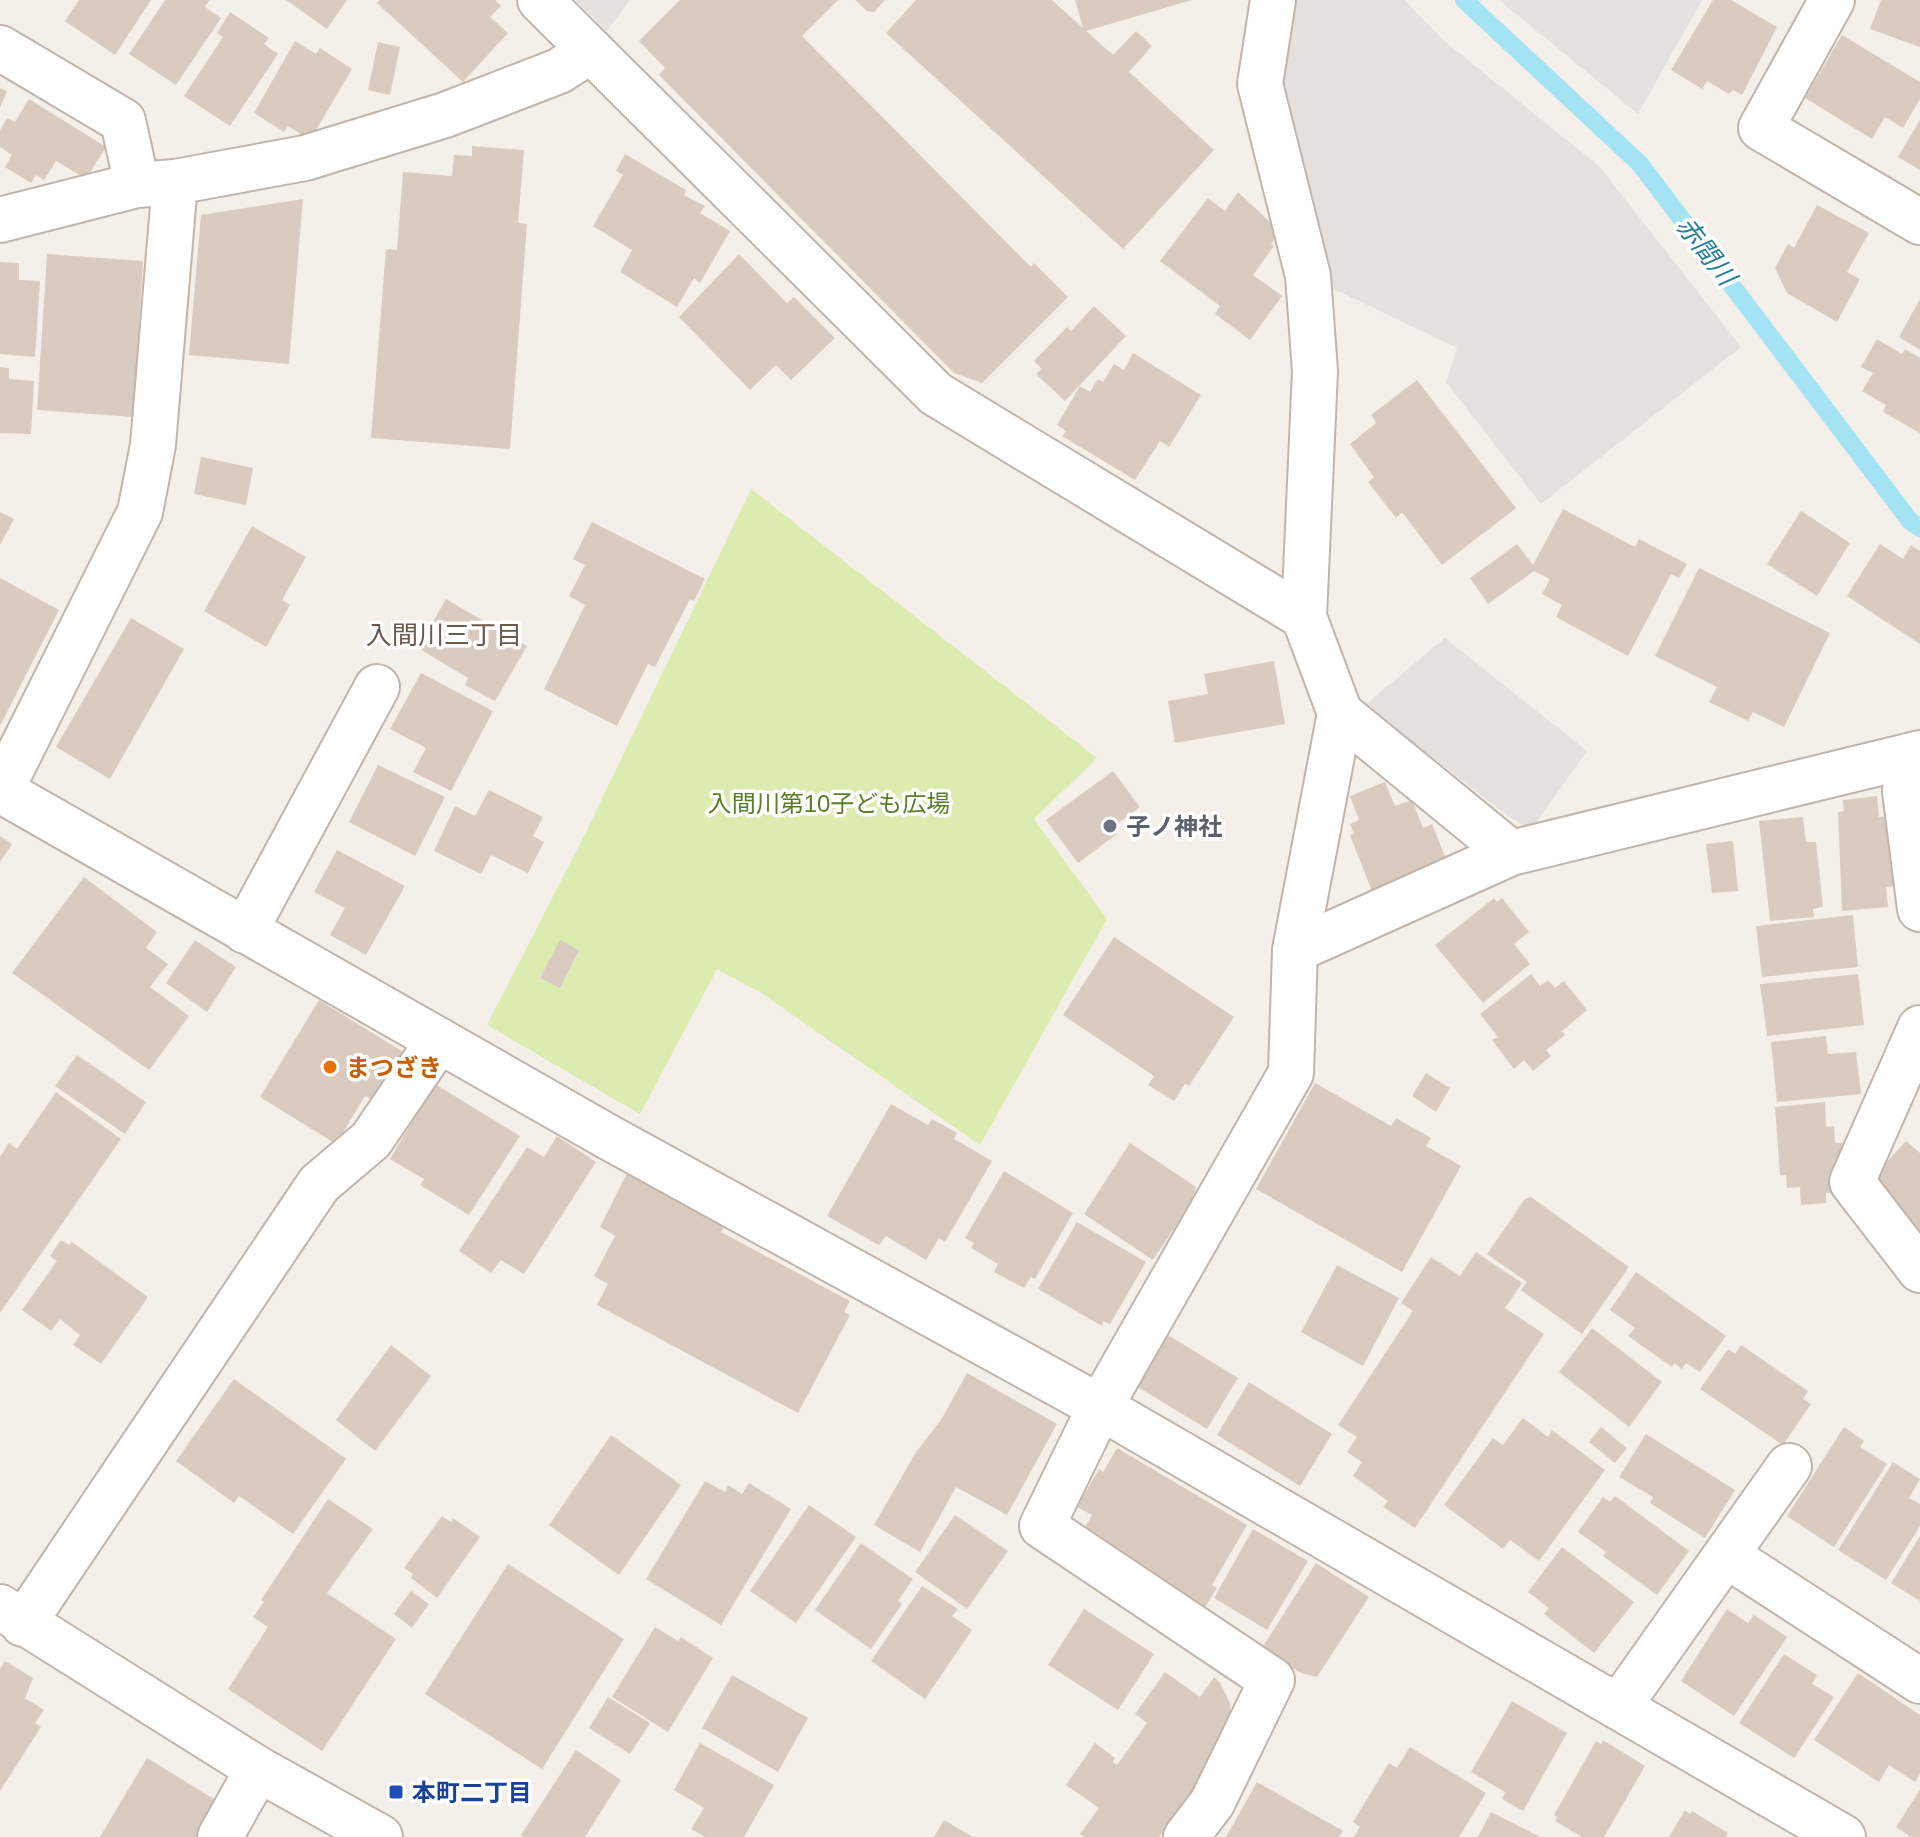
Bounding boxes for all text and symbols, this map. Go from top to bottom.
water label: 赤間川 [1670,211,1744,293]
district label: 入間川三丁目 [366,620,522,650]
park label: 入間川第10子ども広場 [708,790,950,817]
place label: 子ノ神社 [1126,813,1222,840]
marker: 子ノ神社 [1101,817,1119,835]
place label: まつざき [346,1054,442,1081]
marker: まつざき [321,1058,339,1076]
place label: 本町二丁目 [412,1779,532,1806]
marker: 本町二丁目 [387,1783,405,1801]

